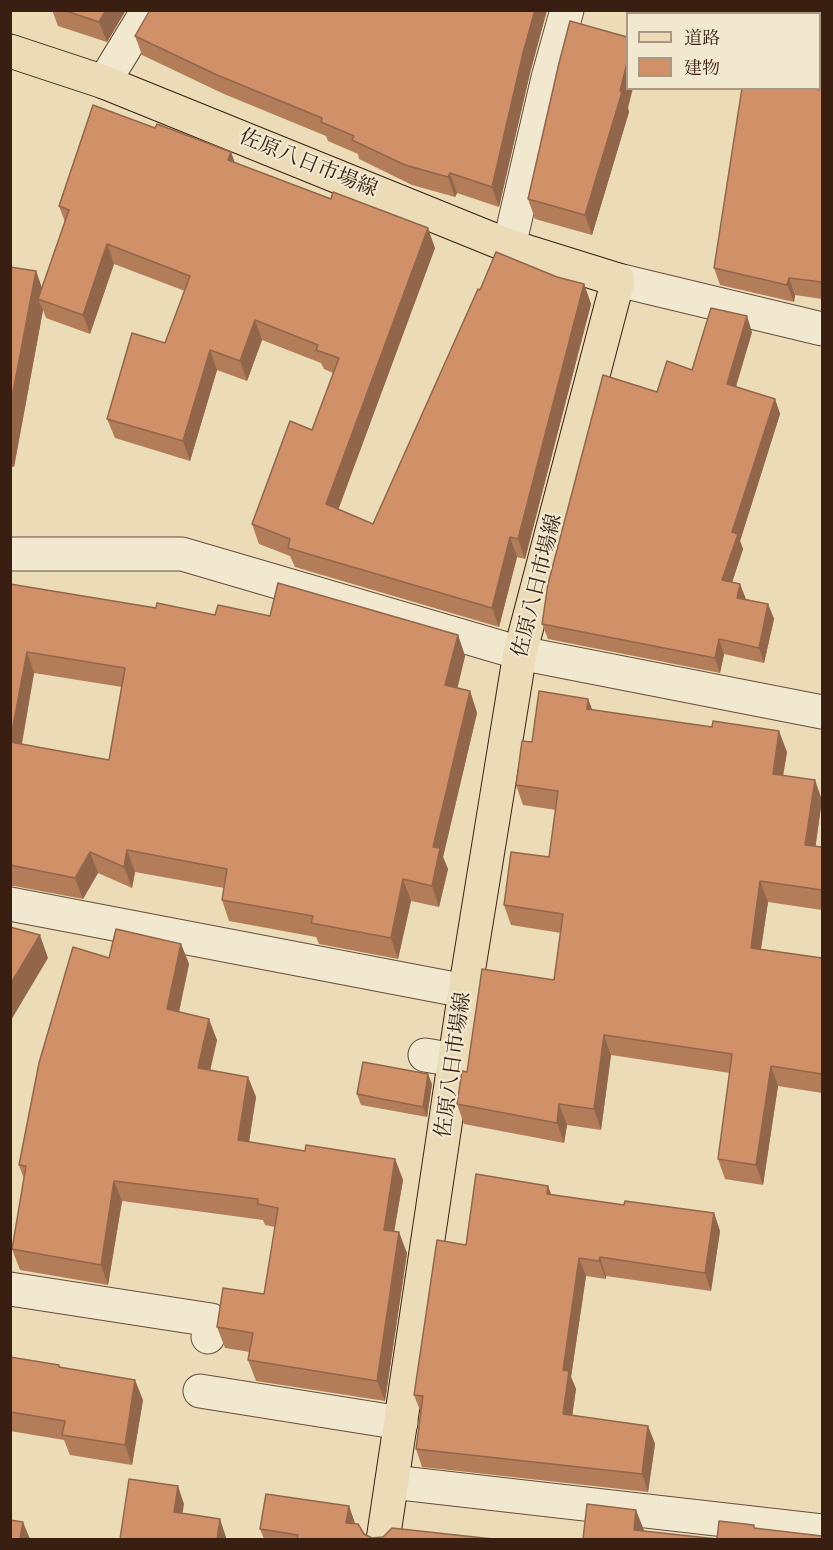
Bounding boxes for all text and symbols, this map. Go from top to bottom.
legend [626,12,821,90]
text: 道路 [684,24,720,51]
text: 建物 [684,54,720,81]
street label: 佐原八日市場線 [235,125,381,203]
street label: 佐原八日市場線 [508,512,568,660]
street label: 佐原八日市場線 [431,990,477,1140]

